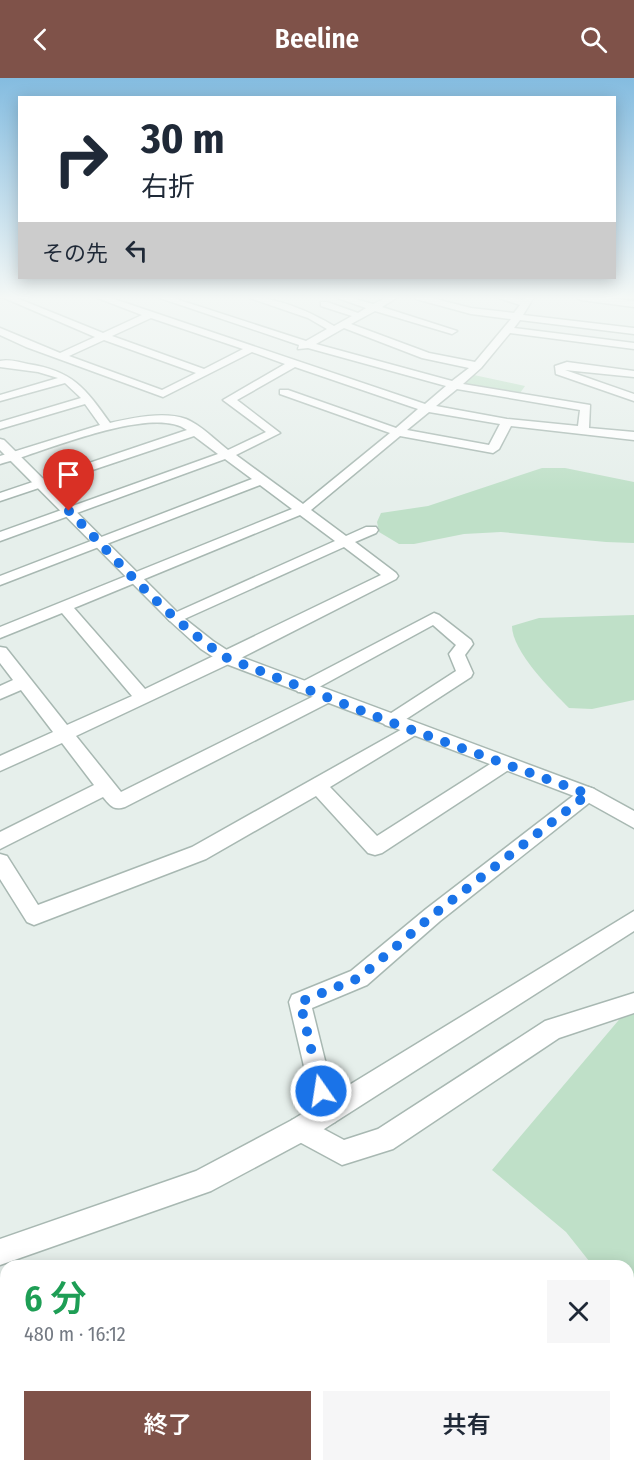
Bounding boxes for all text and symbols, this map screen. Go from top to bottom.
icon: back [24,23,57,56]
text: Beeline [275,23,359,55]
icon: search [577,23,610,56]
text: 30 m [141,114,225,164]
icon: right [42,120,120,198]
text: 右折 [141,171,195,203]
icon: left [120,234,153,267]
text: その先 [42,240,108,267]
pin [43,449,94,511]
icon: arrive [52,458,85,491]
position arrow [289,1059,353,1123]
text: 6 分 [24,1277,86,1321]
button: close [547,1280,610,1343]
text: 480 m · 16:12 [24,1322,126,1346]
button: 終了 [24,1391,311,1460]
button: 共有 [323,1391,610,1460]

